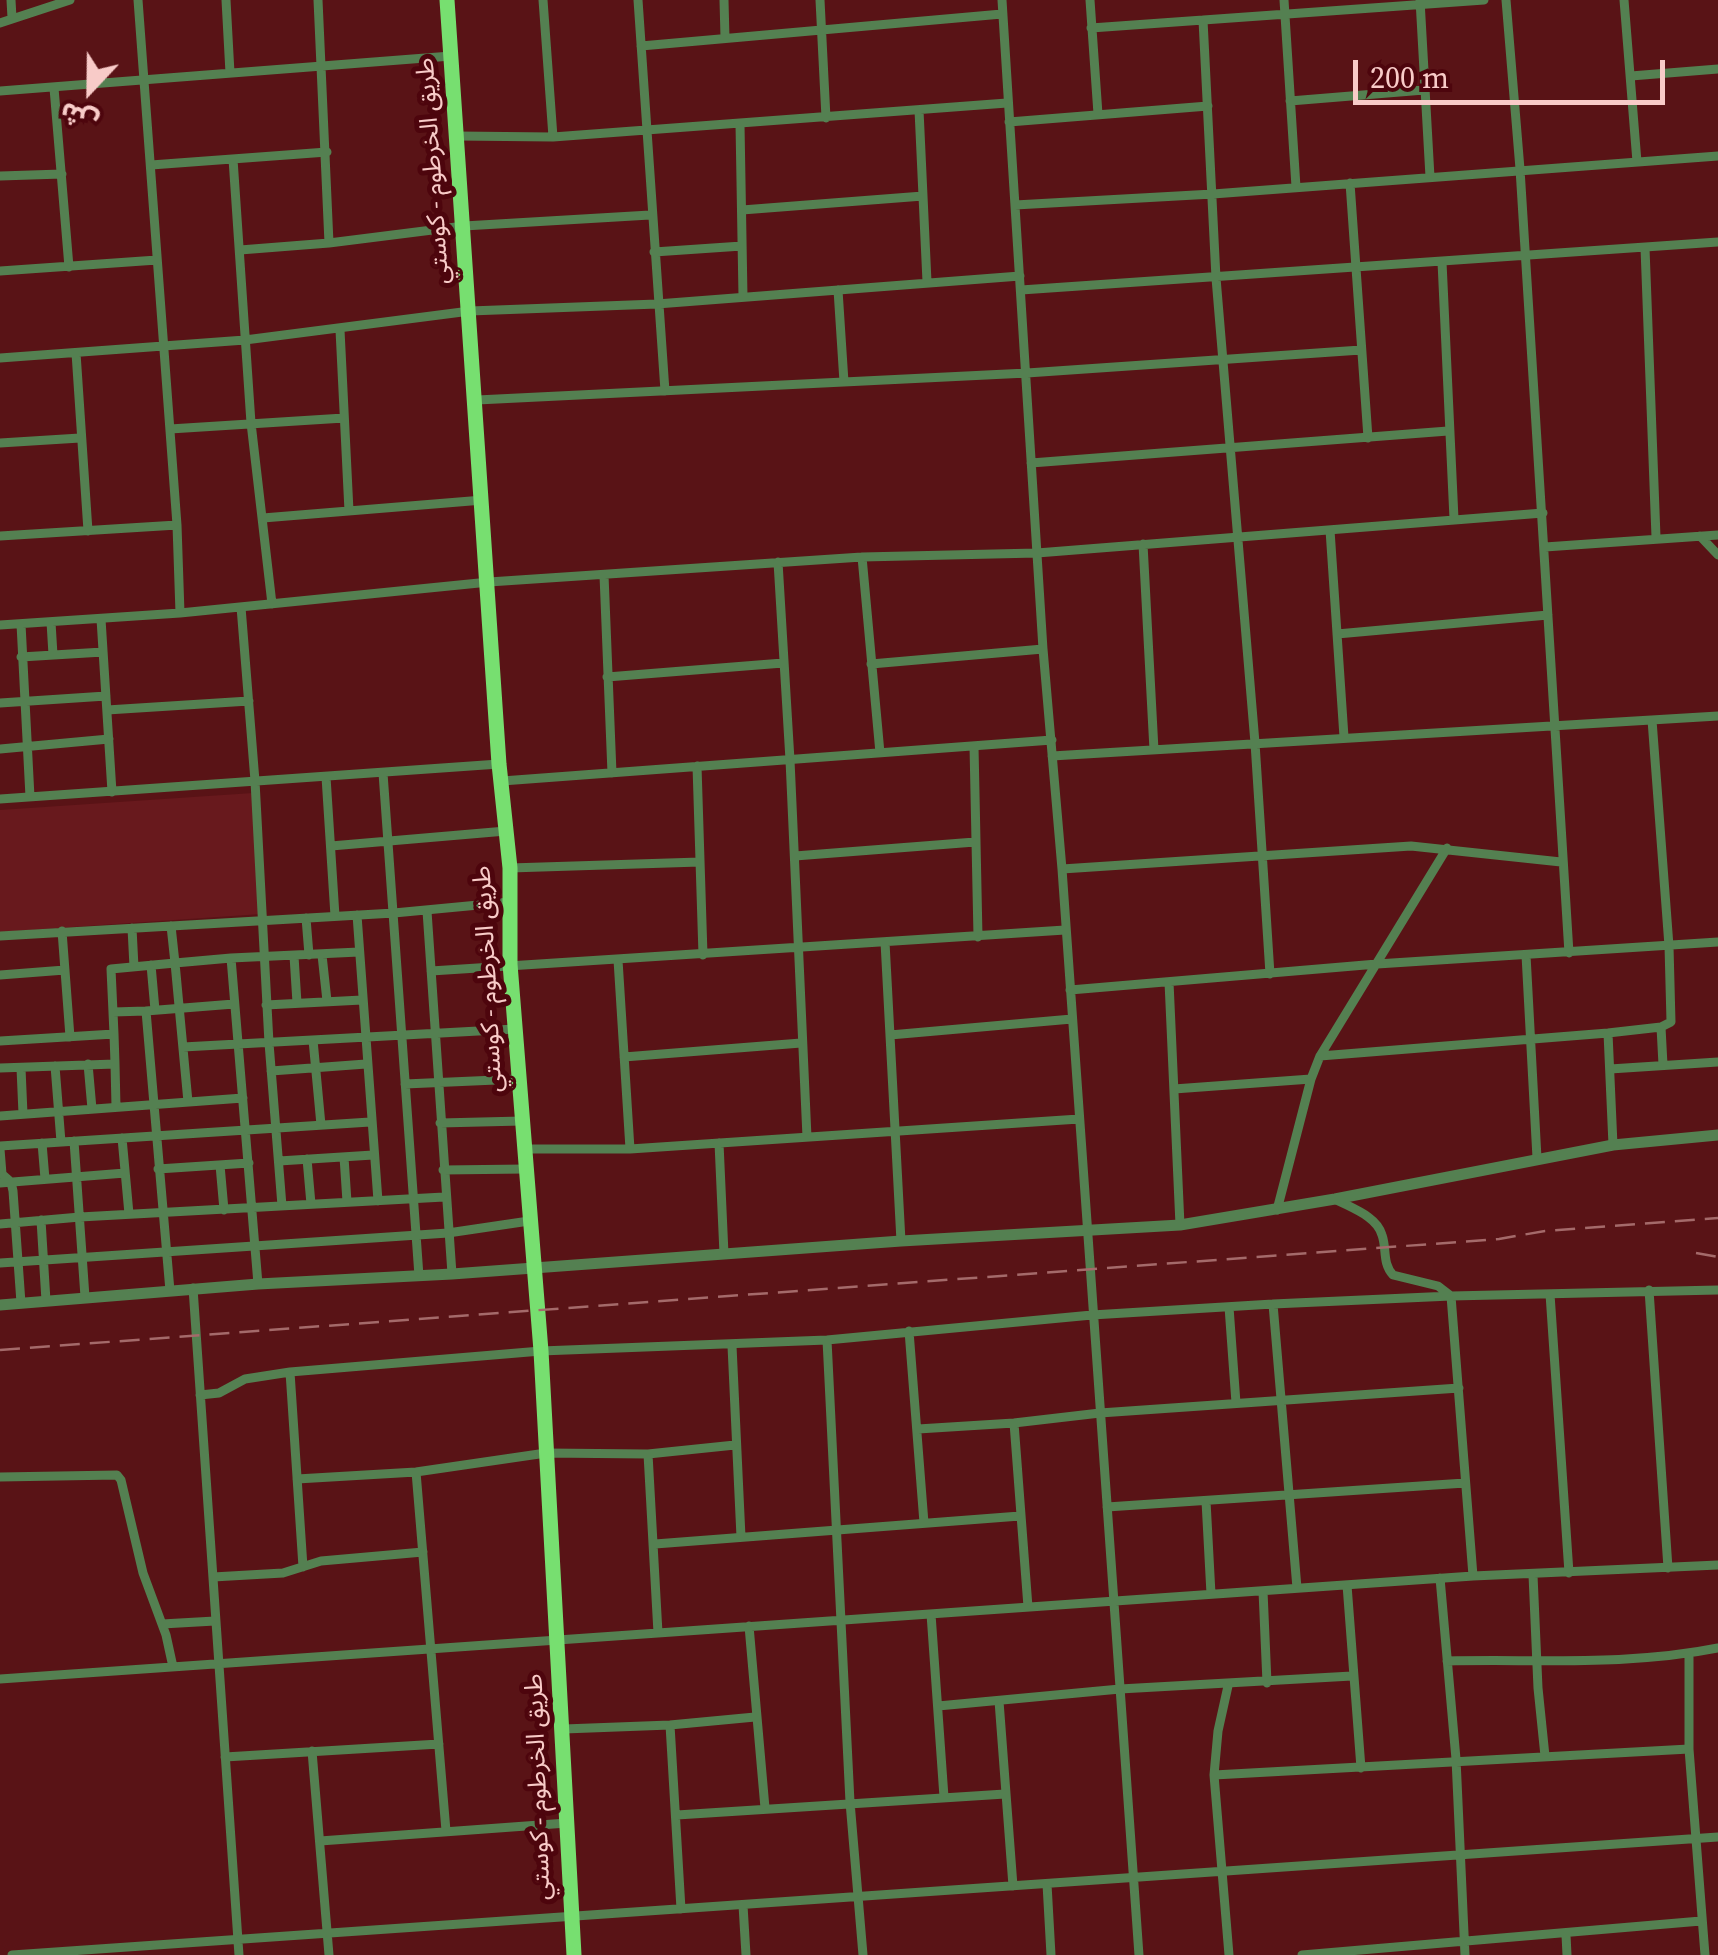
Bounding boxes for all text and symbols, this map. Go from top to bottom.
north arrow [40,40,140,140]
scale bar [1358,40,1670,102]
street label: طريق الخرطوم - كوستي [411,57,457,285]
text: 200 m [1370,57,1449,98]
text: ش [54,93,104,143]
street label: طريق الخرطوم - كوستي [468,865,510,1093]
street label: طريق الخرطوم - كوستي [520,1673,558,1901]

